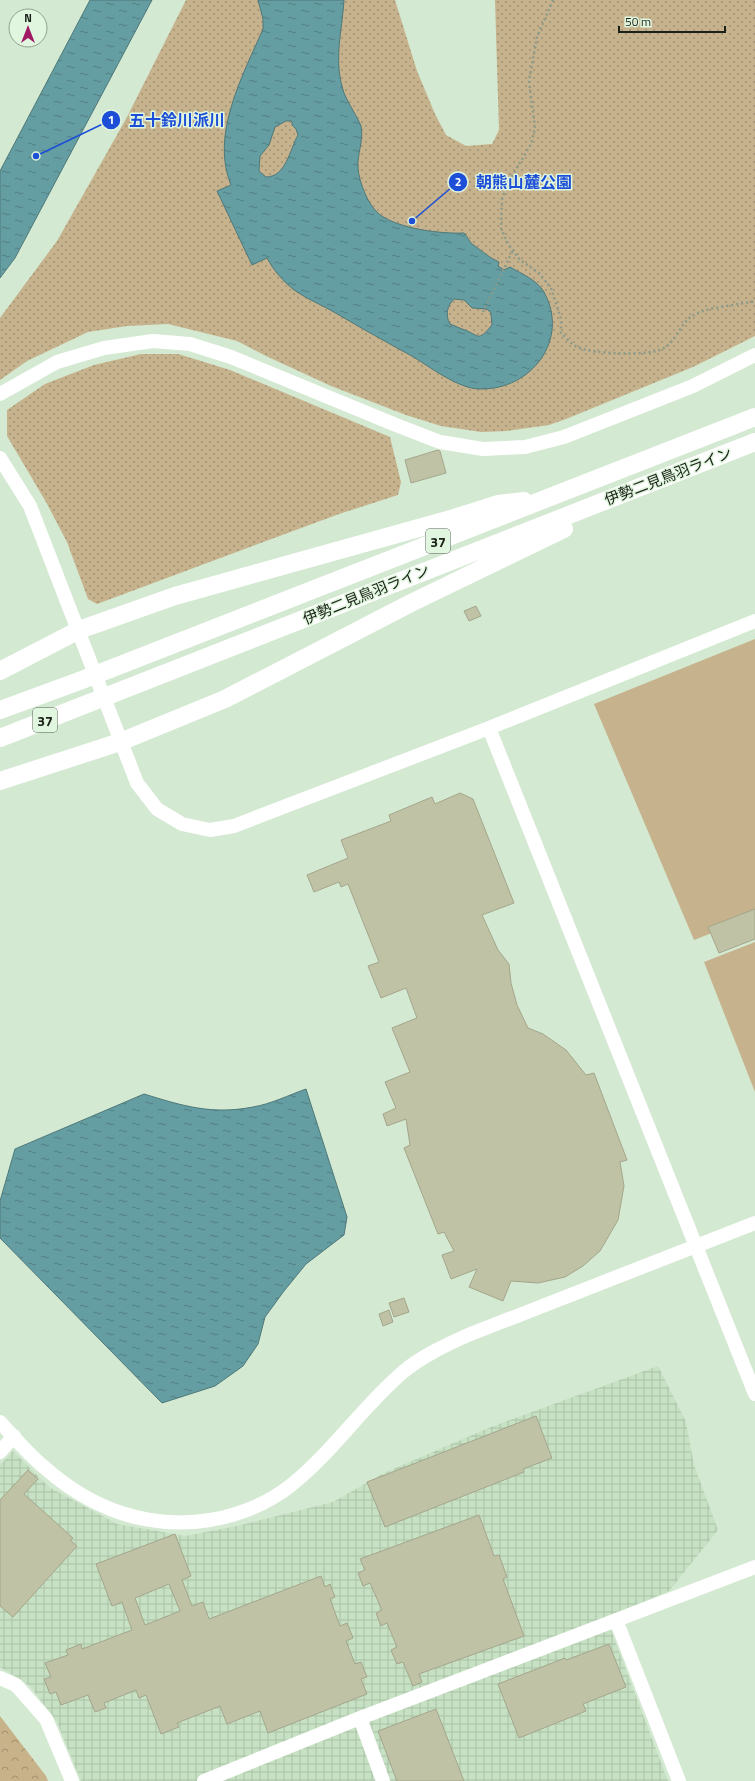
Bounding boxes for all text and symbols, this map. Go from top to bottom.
north arrow [8,8,48,48]
scale bar [619,8,725,34]
text: N [24,10,32,26]
text: 50 m [625,12,651,31]
callout: 五十鈴川派川 [101,106,233,134]
text: 五十鈴川派川 [129,108,225,132]
text: 1 [108,110,114,129]
callout: 朝熊山麓公園 [448,168,580,196]
text: 朝熊山麓公園 [476,170,572,194]
text: 2 [455,172,461,191]
street label: 伊勢二見鳥羽ライン [601,441,735,511]
road number: 37 [426,529,450,553]
street label: 伊勢二見鳥羽ライン [299,558,433,630]
road number: 37 [33,708,57,732]

